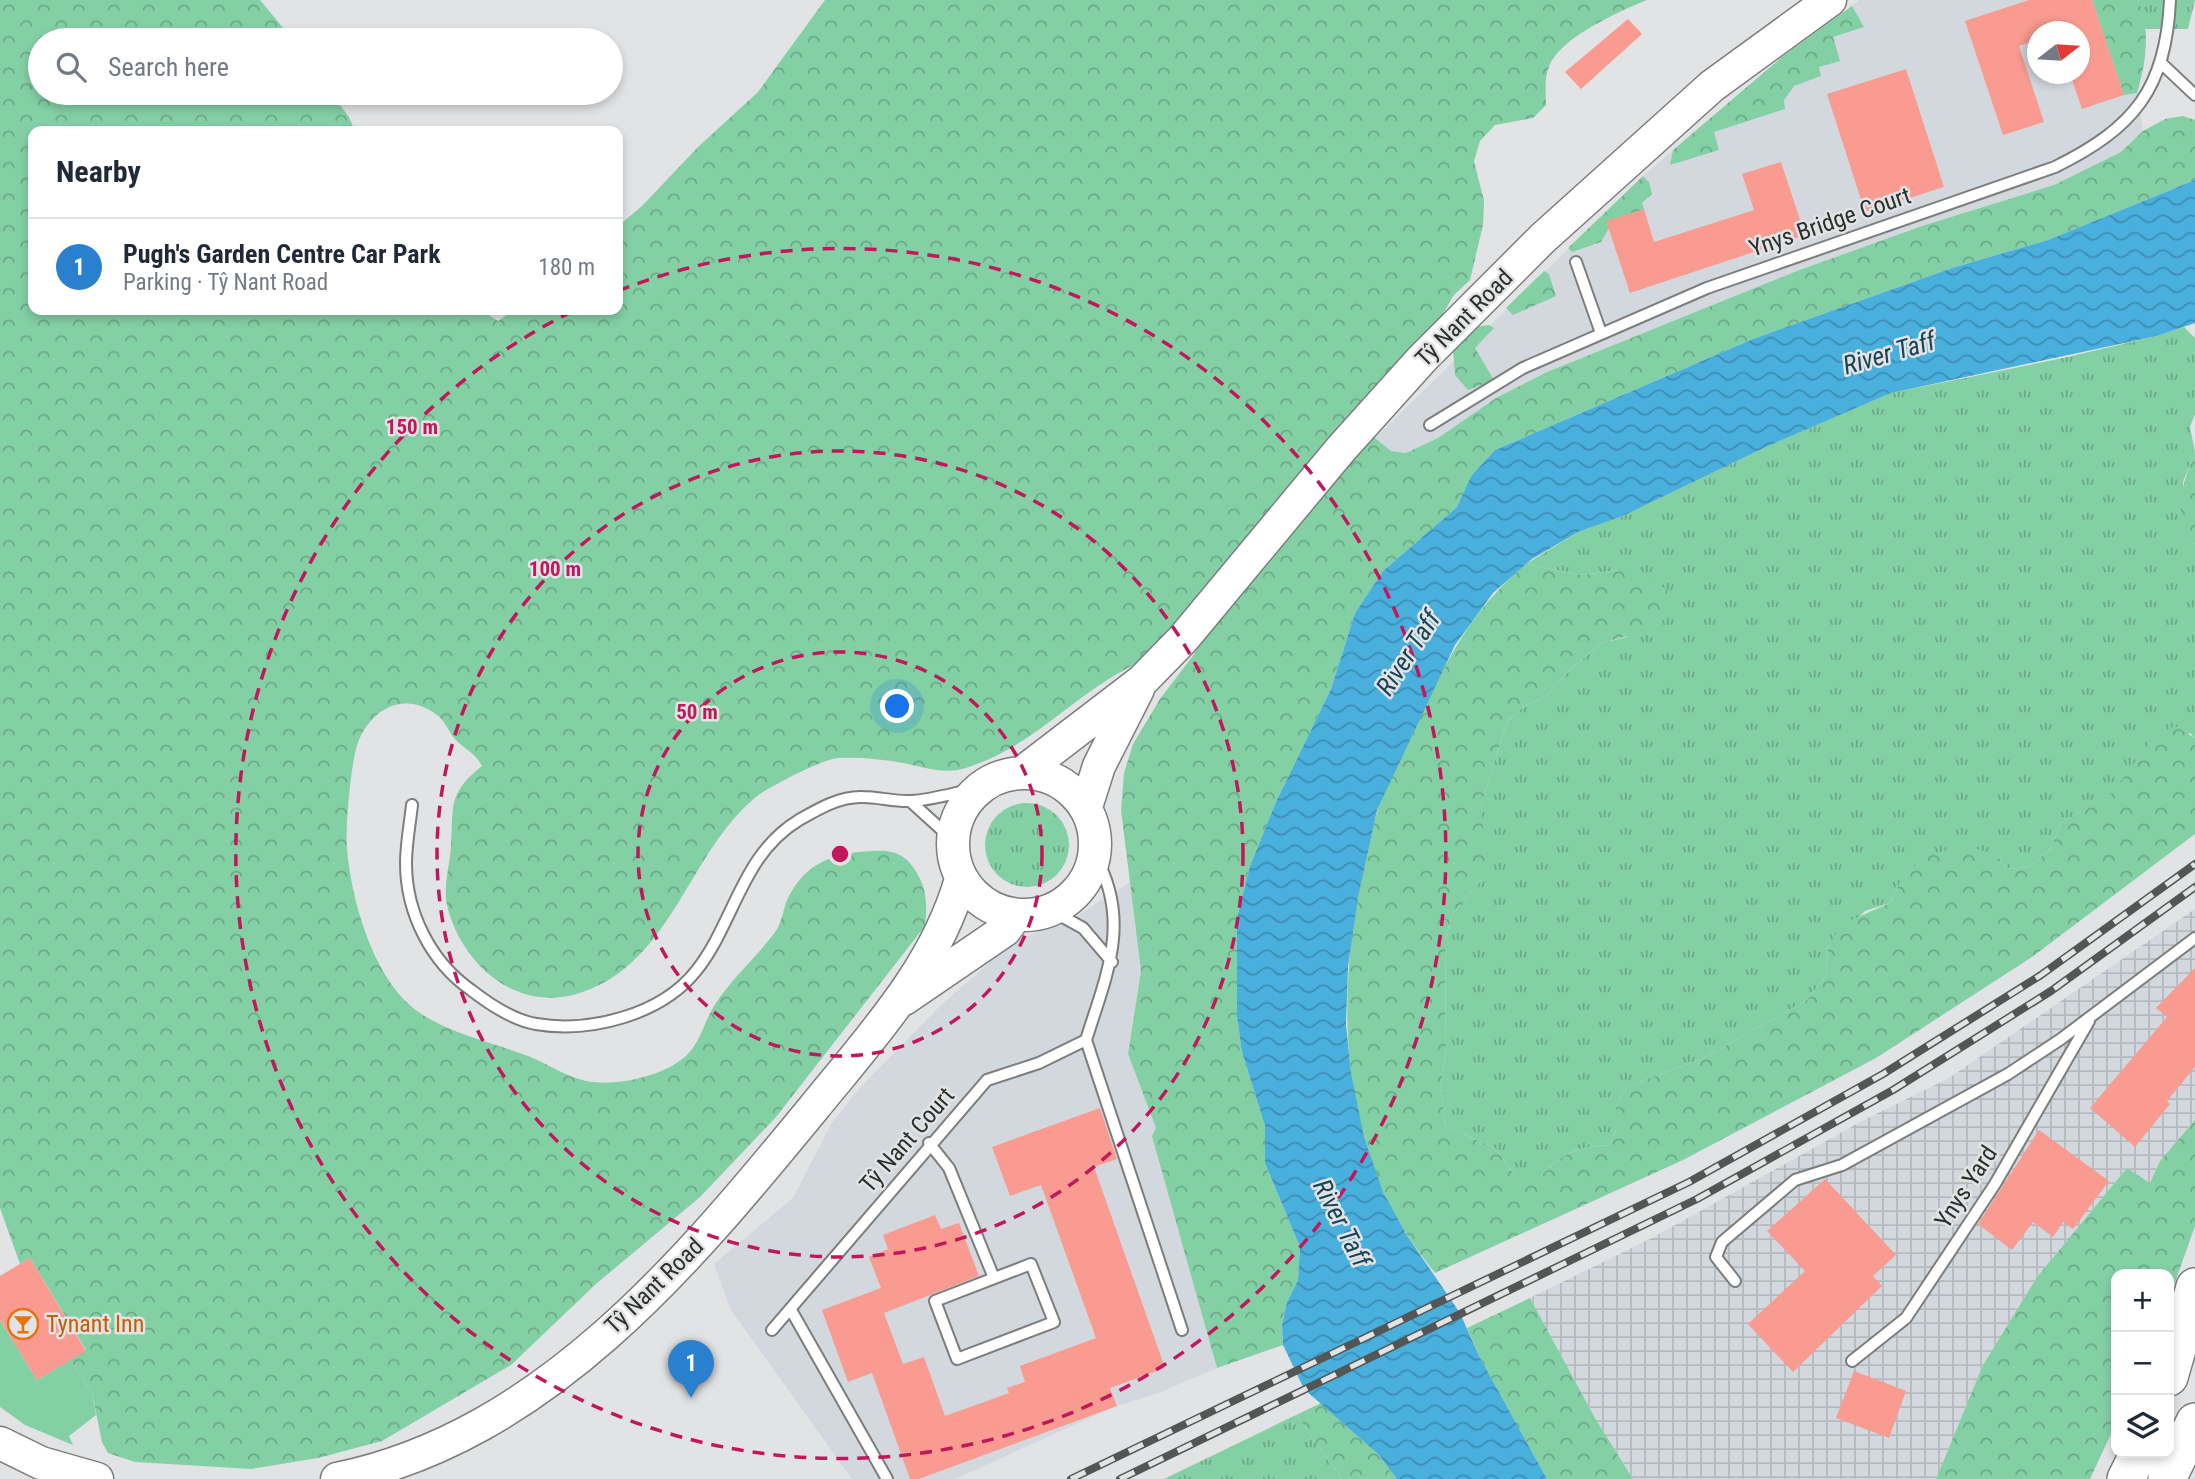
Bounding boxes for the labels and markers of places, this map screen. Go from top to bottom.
centre of rings [828,842,852,866]
bar icon: Tynant Inn [6,1307,40,1341]
place label: Tynant Inn [46,1310,144,1338]
pin: 1 [668,1340,714,1398]

